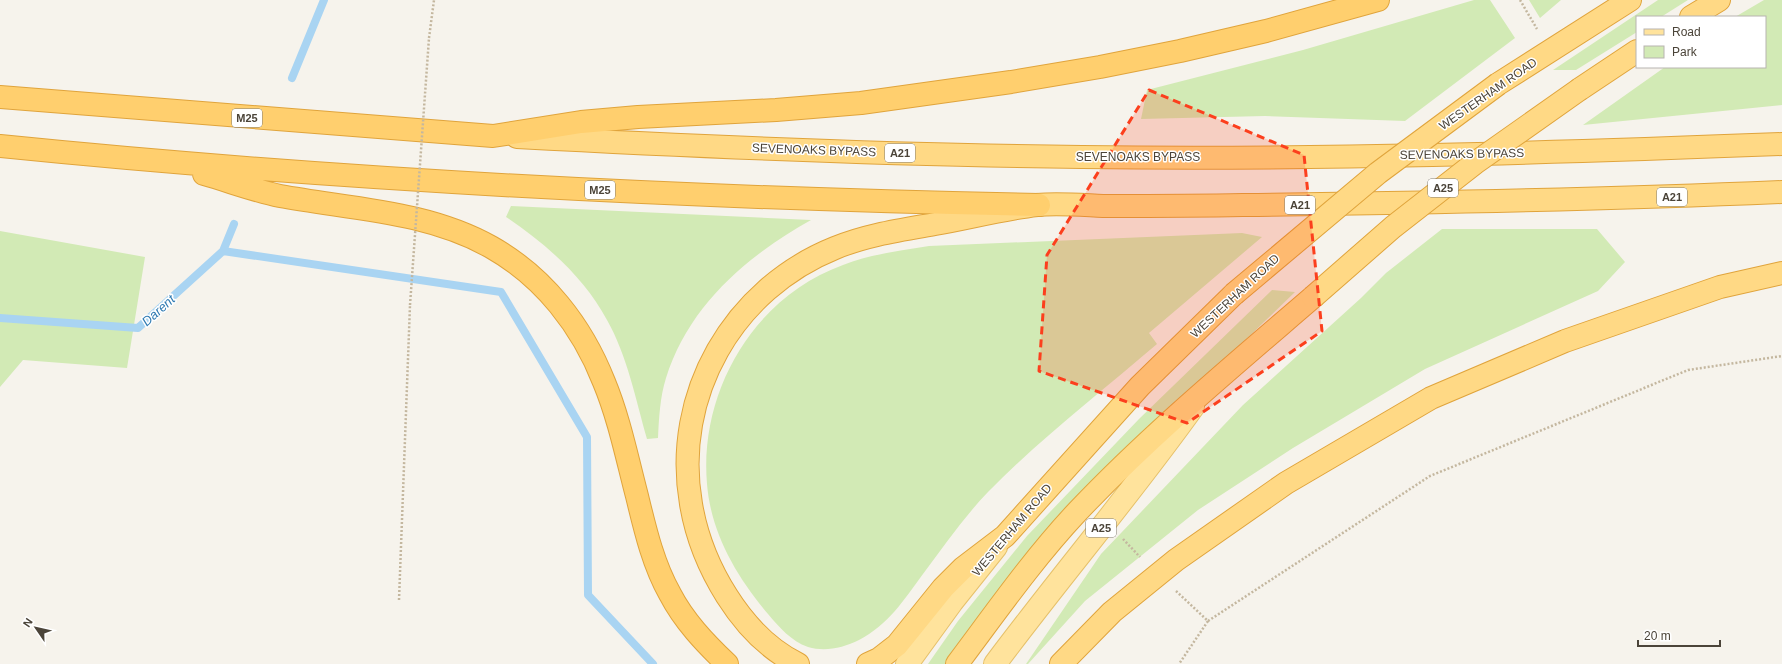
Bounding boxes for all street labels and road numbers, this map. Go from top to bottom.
street label: WESTERHAM ROAD [1436,55,1540,133]
road number: M25 [232,109,262,127]
street label: SEVENOAKS BYPASS [752,141,876,159]
road number: A21 [885,144,915,162]
street label: SEVENOAKS BYPASS [1400,146,1524,162]
street label: SEVENOAKS BYPASS [1076,150,1200,164]
road number: A25 [1428,179,1458,197]
road number: M25 [585,181,615,199]
road number: A21 [1657,188,1687,206]
road number: A21 [1285,196,1315,214]
street label: WESTERHAM ROAD [1188,251,1282,341]
street label: WESTERHAM ROAD [969,481,1055,579]
road number: A25 [1086,519,1116,537]

